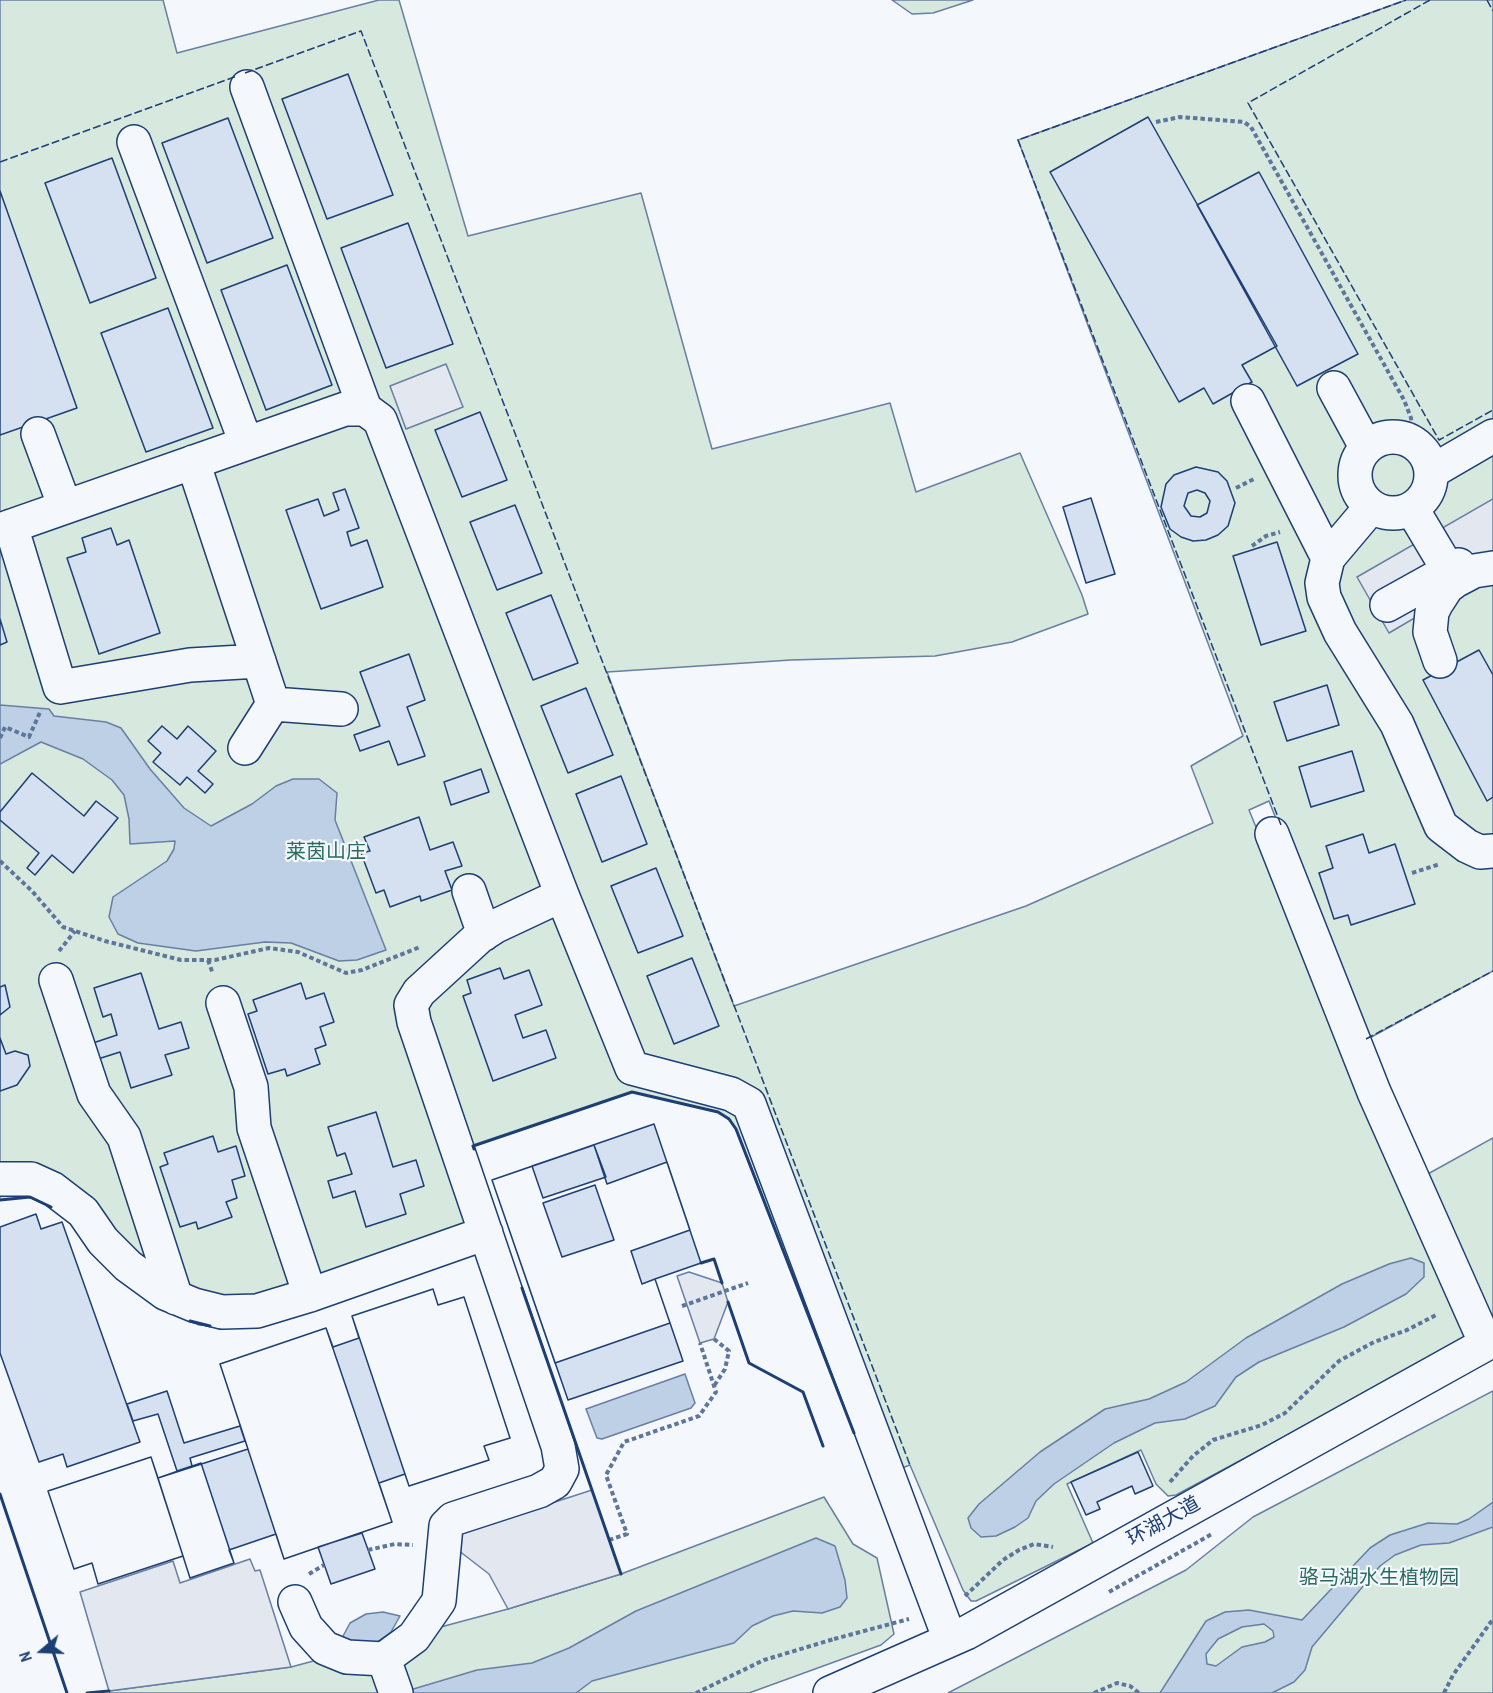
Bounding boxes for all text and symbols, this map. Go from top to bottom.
park label: 莱茵山庄 [286,841,366,865]
street label: 环湖大道 [1123,1492,1205,1552]
park label: 骆马湖水生植物园 [1299,1567,1459,1591]
north arrow [12,1621,72,1681]
text: N [13,1649,37,1665]

